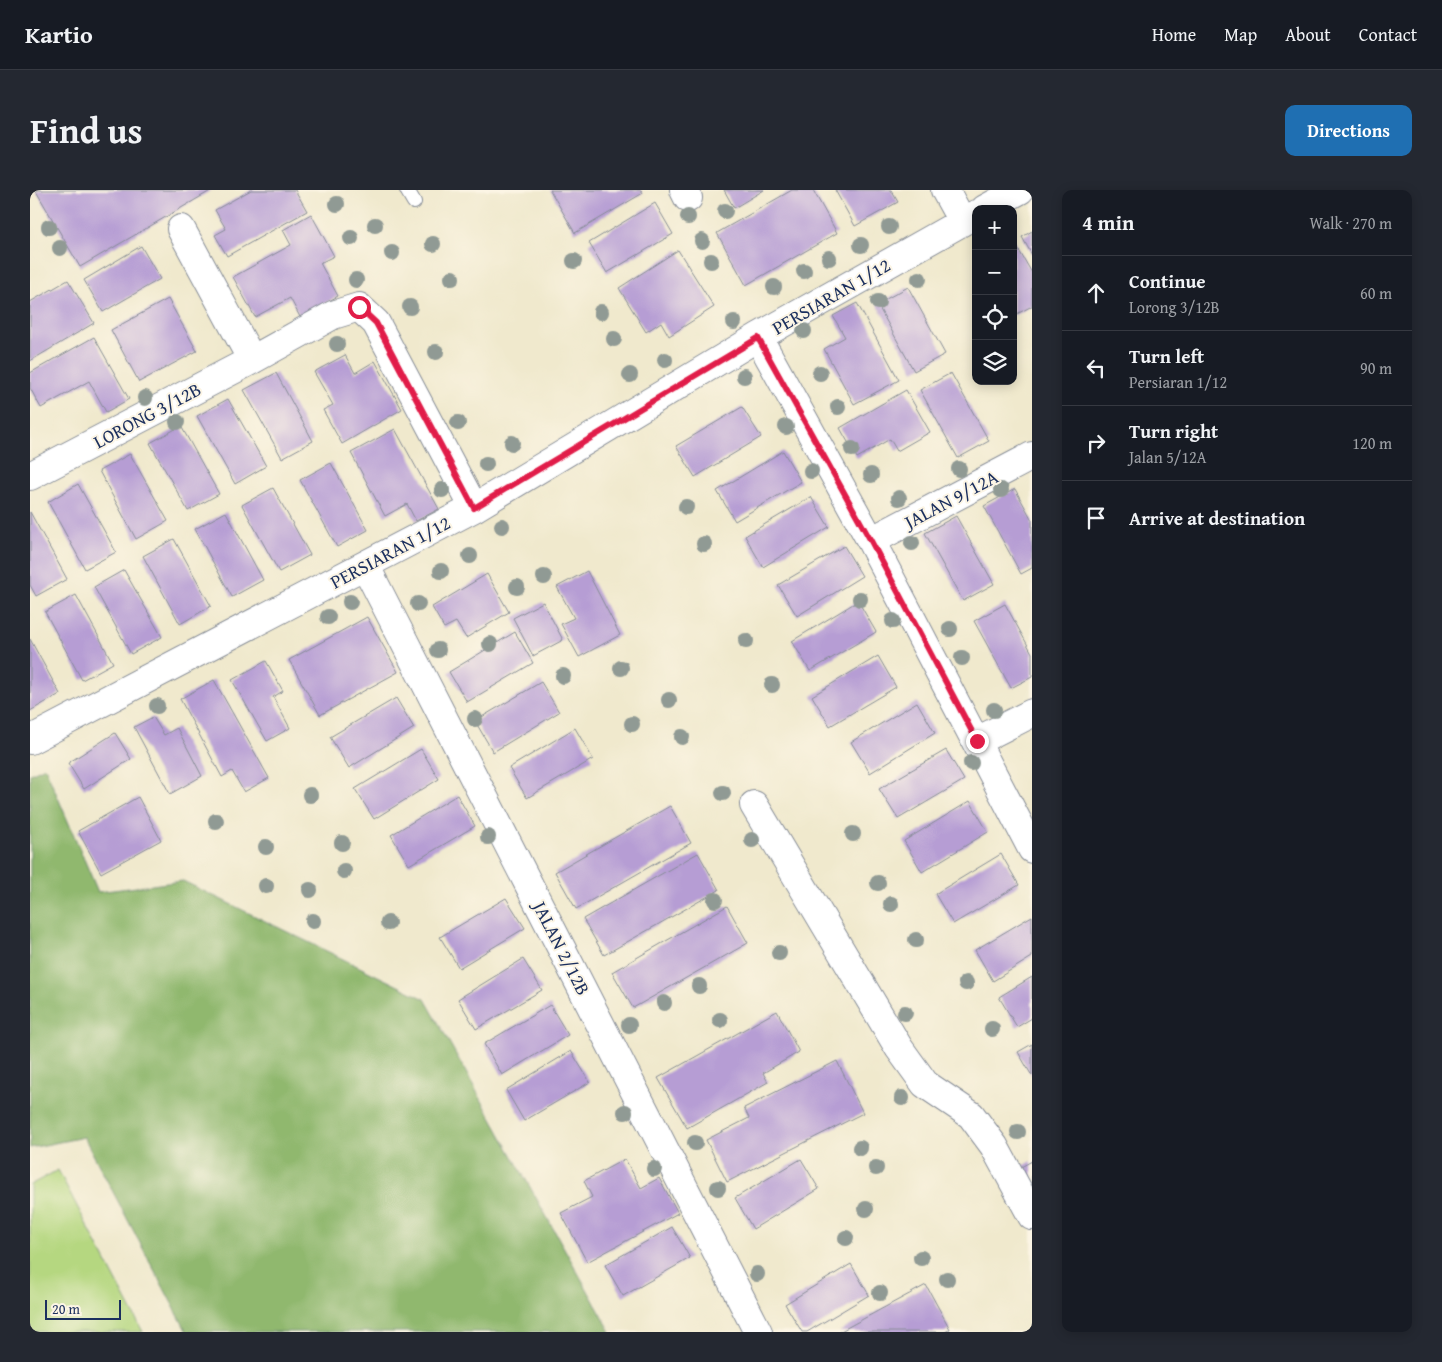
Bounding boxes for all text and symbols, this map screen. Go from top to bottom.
text: Kartio [25,17,93,52]
text: Home [1152,21,1196,48]
text: Map [1224,21,1257,48]
text: About [1285,21,1331,48]
text: Contact [1359,21,1417,48]
text: Find us [30,105,143,156]
button: Directions [1285,105,1412,156]
map controls [972,205,1017,385]
button: + [972,205,1017,250]
text: 4 min [1082,207,1134,238]
text: Walk · 270 m [1309,211,1392,235]
button: − [972,250,1017,295]
street label: PERSIARAN 1/12 [766,251,896,341]
text: Continue [1129,267,1206,295]
icon: ahead [1082,279,1110,307]
text: 60 m [1360,281,1392,305]
button: locate [972,295,1017,340]
text: Lorong 3/12B [1129,295,1220,319]
route start [348,296,371,319]
button: layers [972,340,1017,385]
text: Turn left [1129,342,1204,370]
icon: left [1082,354,1110,382]
text: 90 m [1360,356,1392,380]
text: Persiaran 1/12 [1129,370,1227,394]
street label: LORONG 3/12B [88,375,206,455]
text: Turn right [1129,417,1218,445]
icon: right [1082,429,1110,457]
text: 120 m [1352,431,1392,455]
text: Jalan 5/12A [1129,445,1207,469]
street label: JALAN 9/12A [897,462,1003,536]
icon: arrive [1082,504,1110,532]
text: Arrive at destination [1129,504,1305,532]
street label: PERSIARAN 1/12 [325,508,455,596]
route end [966,730,989,753]
street label: JALAN 2/12B [525,894,598,1000]
scale bar [45,1297,121,1320]
text: 20 m [52,1299,80,1319]

